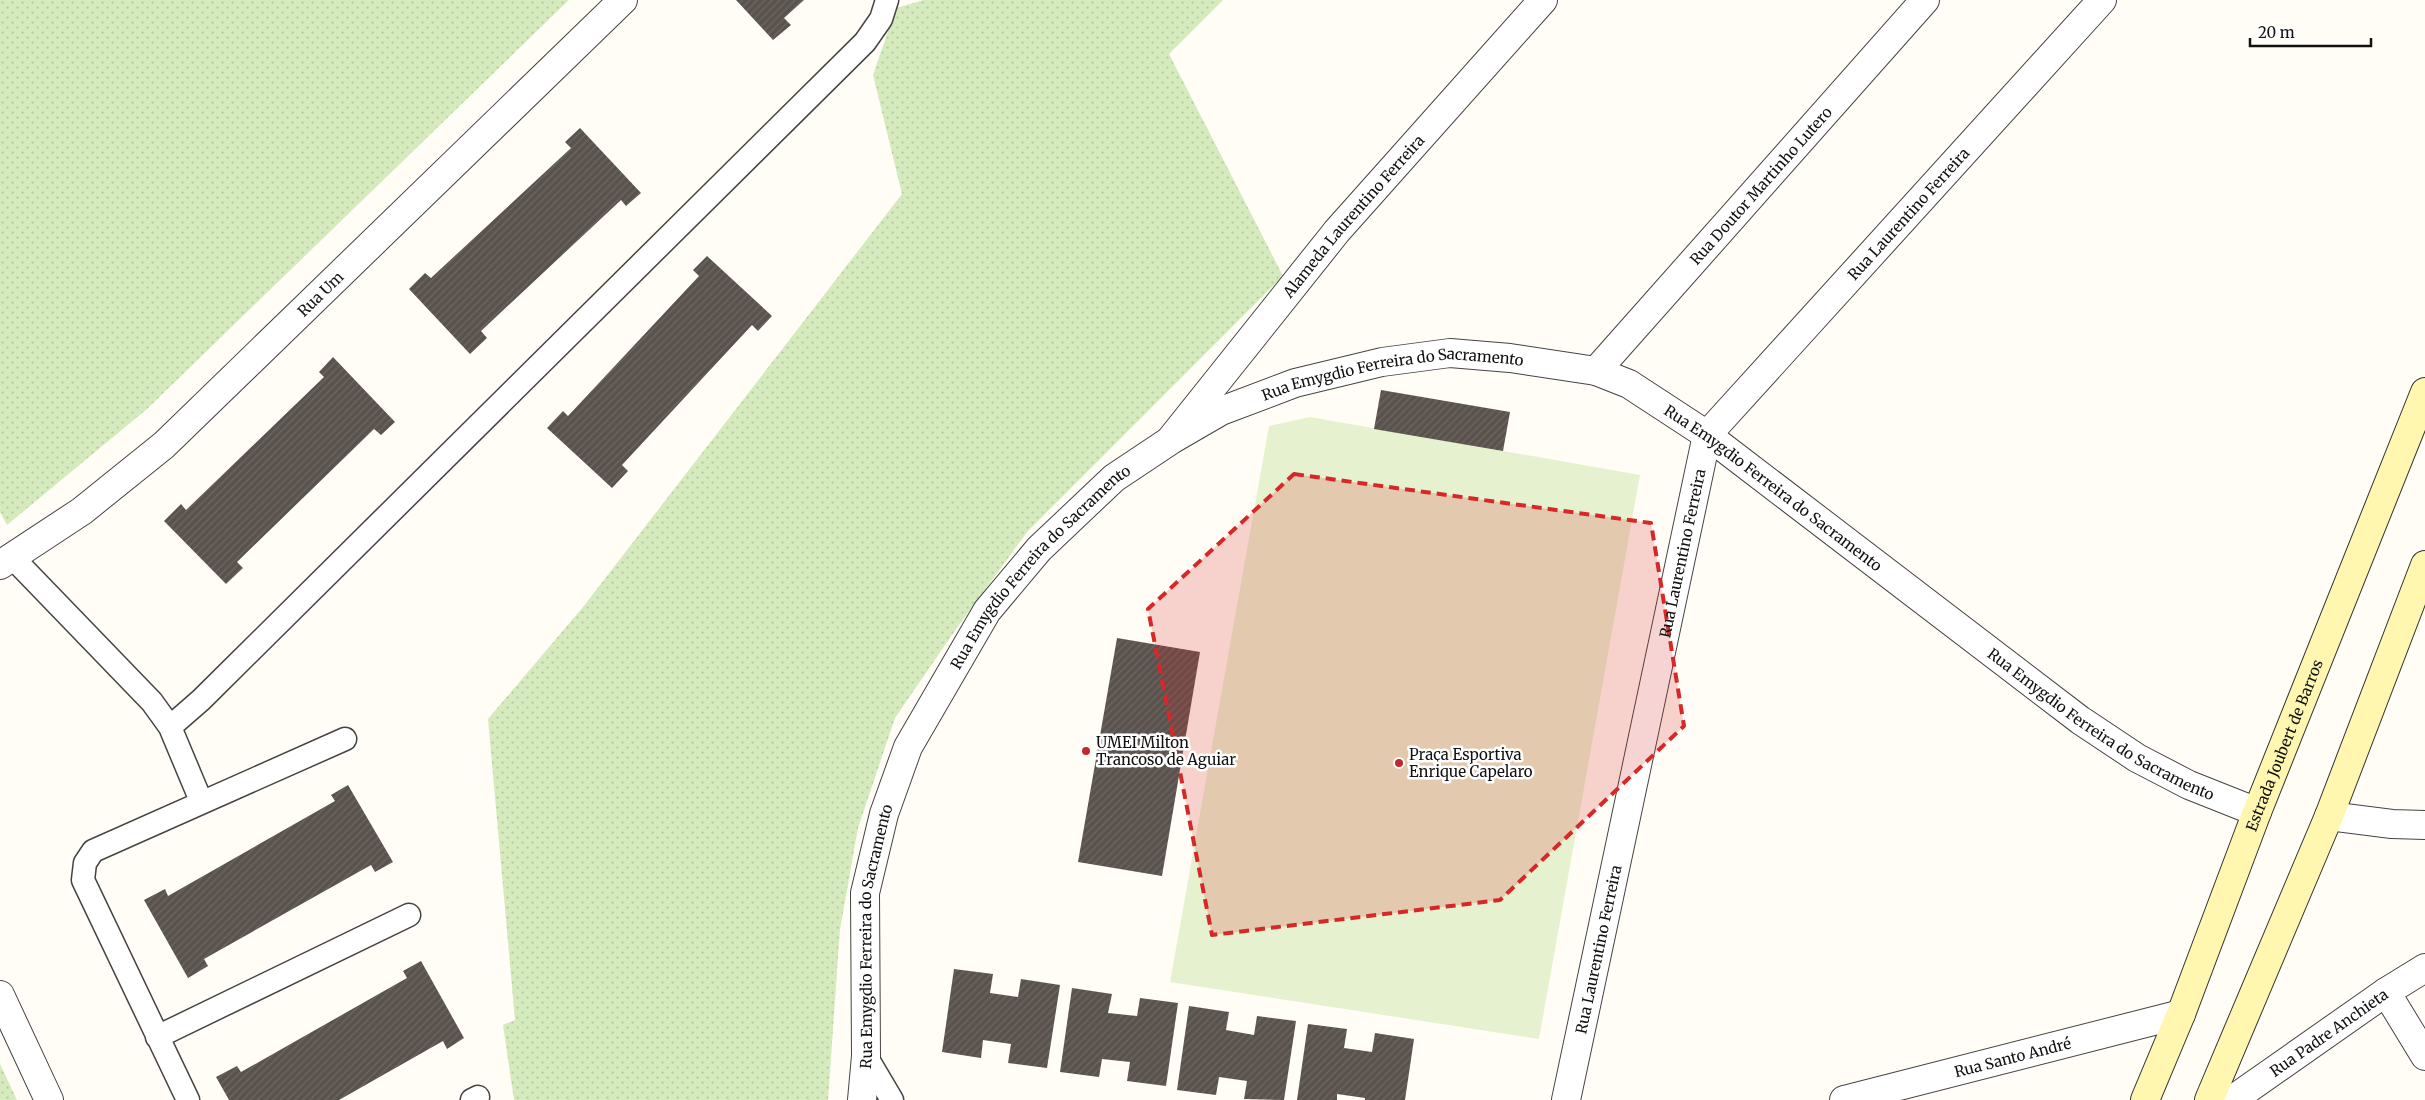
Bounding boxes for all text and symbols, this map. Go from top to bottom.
scale bar [2250,15,2371,47]
text: 20 m [2258,23,2295,42]
street label: Rua Doutor Martinho Lutero [1685,102,1836,268]
street label: Alameda Laurentino Ferreira [1278,131,1428,302]
street label: Rua Laurentino Ferreira [1843,143,1973,284]
street label: Rua Um [293,267,347,320]
street label: Rua Emygdio Ferreira do Sacramento [1259,343,1525,404]
street label: Rua Emygdio Ferreira do Sacramento [1661,400,1886,575]
street label: Rua Emygdio Ferreira do Sacramento [946,460,1134,672]
street label: Rua Laurentino Ferreira [1655,467,1709,639]
street label: Rua Emygdio Ferreira do Sacramento [1984,644,2217,804]
street label: Estrada Joubert de Barros [2241,657,2327,834]
place label: UMEI Milton Trancoso de Aguiar [1096,733,1236,769]
marker: UMEI Milton Trancoso de Aguiar [1080,745,1092,757]
place label: Praça Esportiva Enrique Capelaro [1409,745,1533,781]
marker: Praça Esportiva Enrique Capelaro [1393,757,1405,769]
street label: Rua Emygdio Ferreira do Sacramento [855,801,896,1070]
street label: Rua Laurentino Ferreira [1571,863,1625,1036]
street label: Rua Padre Anchieta [2266,984,2391,1080]
street label: Rua Santo André [1952,1033,2073,1081]

